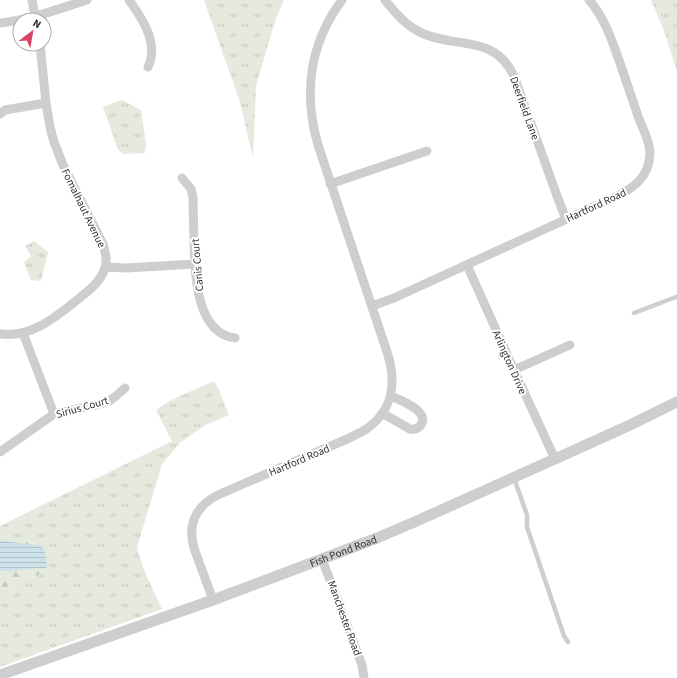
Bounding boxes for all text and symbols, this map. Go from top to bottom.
north arrow [12,12,52,52]
text: N [30,16,44,32]
street label: Deerfield Lane [506,74,543,142]
street label: Fomalhaut Avenue [58,166,109,251]
street label: Hartford Road [564,185,629,226]
street label: Canis Court [188,238,207,292]
street label: Arlington Drive [489,328,531,397]
street label: Sirius Court [54,393,110,422]
street label: Hartford Road [266,441,332,480]
street label: Fish Pond Road [308,532,379,571]
street label: Manchester Road [324,578,365,658]

